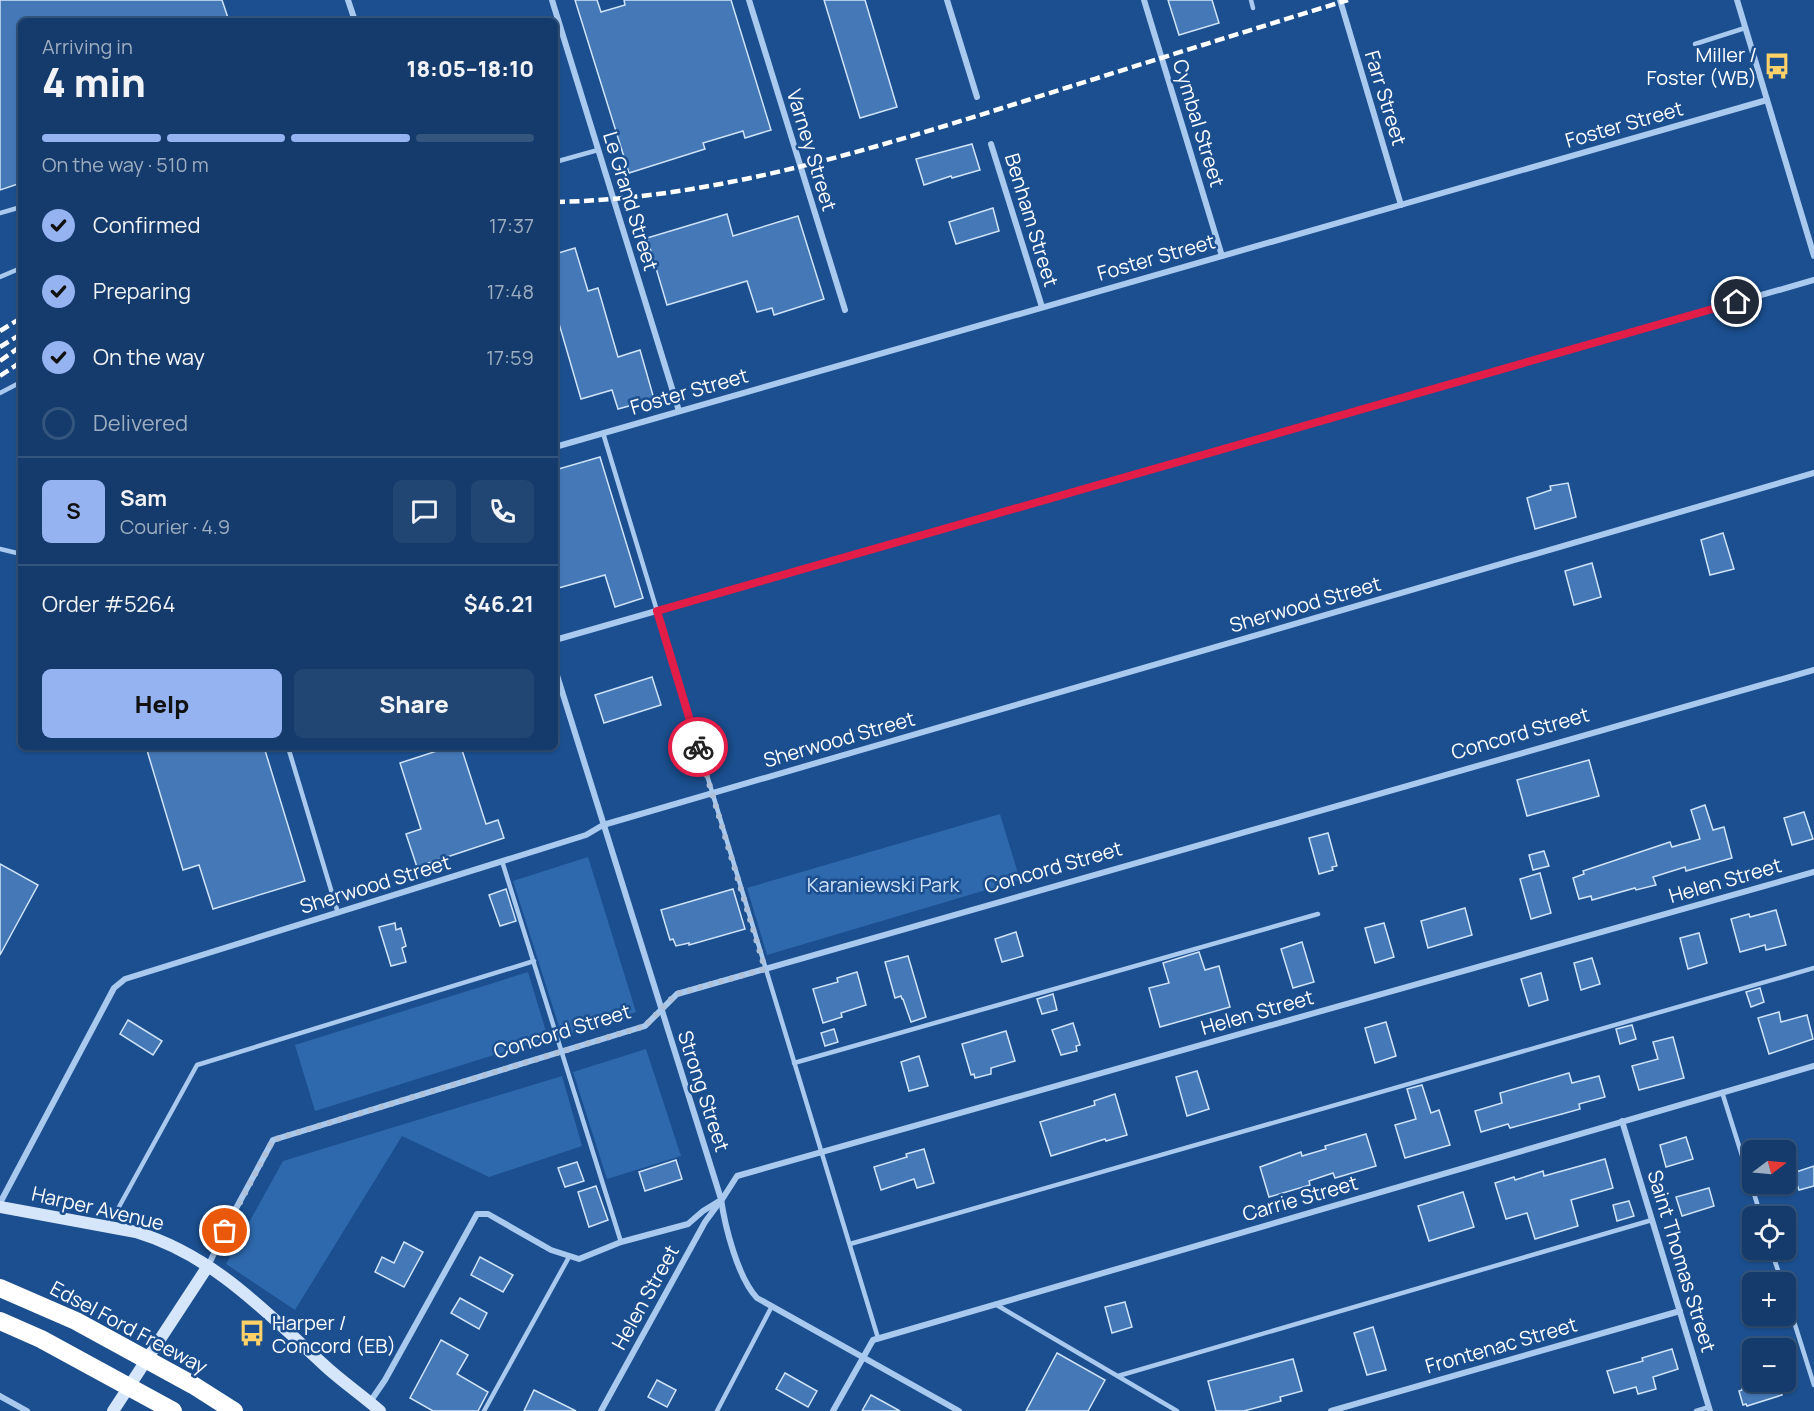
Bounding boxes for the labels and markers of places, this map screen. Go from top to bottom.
place label: Miller / Foster (WB) [1646,41,1757,91]
bus stop icon: Miller / Foster (WB) [1762,51,1792,81]
pin [1711,276,1762,327]
pin [199,1205,250,1256]
place label: Harper / Concord (EB) [272,1309,396,1359]
bus stop icon: Harper / Concord (EB) [237,1318,267,1348]

